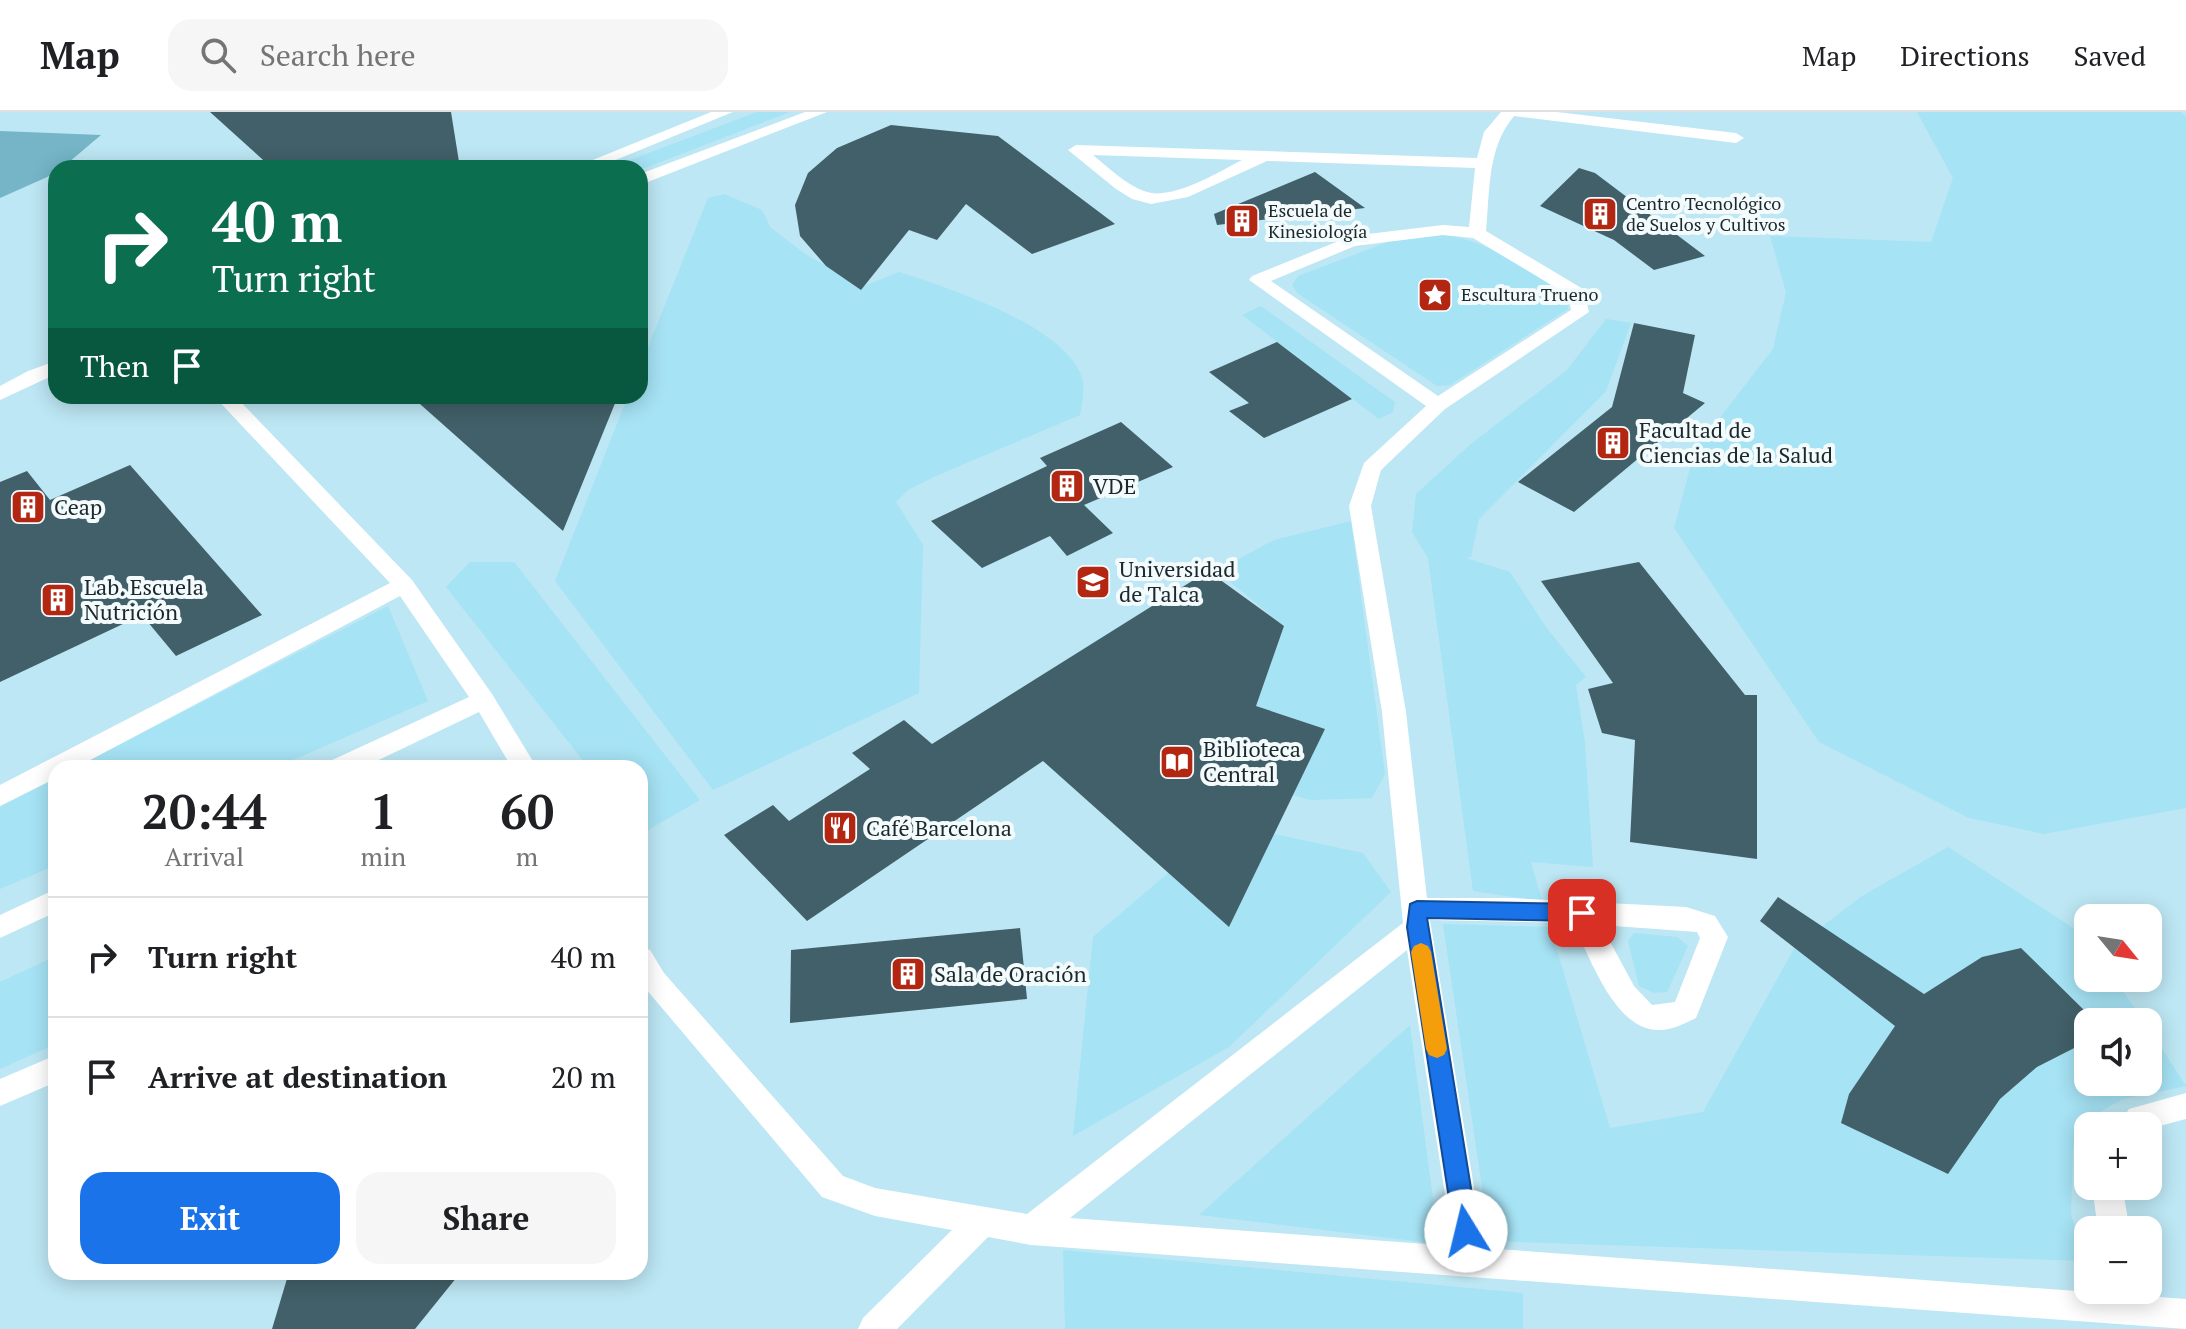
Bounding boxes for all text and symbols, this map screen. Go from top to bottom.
search box [168,19,728,91]
text: Map [40,30,120,80]
icon: search [196,33,240,77]
text: Search here [260,35,416,75]
text: Map [1802,37,1856,74]
text: Directions [1900,37,2030,74]
text: Saved [2074,37,2146,74]
text: 40 m [212,184,342,258]
place label: Centro Tecnológico de Suelos y Cultivos [1626,191,1785,236]
icon: right [80,192,184,296]
building icon: Centro Tecnológico de Suelos y Cultivos [1581,195,1619,233]
place label: Escuela de Kinesiología [1268,198,1367,243]
building icon: Escuela de Kinesiología [1223,202,1261,240]
text: Turn right [212,255,376,302]
place icon: Escultura Trueno [1416,276,1454,314]
place label: Escultura Trueno [1461,282,1598,306]
icon: arrive [165,344,209,388]
text: Then [80,346,149,386]
place label: Facultad de Ciencias de la Salud [1639,415,1833,469]
building icon: Facultad de Ciencias de la Salud [1594,424,1632,462]
building icon: VDE [1048,467,1086,505]
place label: VDE [1093,471,1136,500]
building icon: Ceap [9,488,47,526]
place label: Ceap [54,492,102,521]
place label: Universidad de Talca [1119,554,1235,608]
school or university icon: Universidad de Talca [1074,563,1112,601]
place label: Lab. Escuela Nutrición [84,572,204,626]
building icon: Lab. Escuela Nutrición [39,581,77,619]
place label: Biblioteca Central [1203,734,1301,788]
library icon: Biblioteca Central [1158,743,1196,781]
text: 20:44 [142,779,267,843]
text: 1 [370,779,397,843]
text: 60 [500,779,554,843]
restaurant icon: Café Barcelona [821,809,859,847]
place label: Café Barcelona [866,813,1012,842]
text: Arrival [164,839,244,873]
text: min [360,839,406,873]
text: m [516,839,538,873]
pin [1548,879,1616,947]
icon: arrive [1560,891,1604,935]
north arrow [2074,904,2162,992]
map controls [2074,904,2162,1304]
icon: right [80,935,124,979]
text: Turn right [148,937,297,977]
text: 40 m [551,937,616,977]
building icon: Sala de Oración [889,955,927,993]
place label: Sala de Oración [934,959,1087,988]
button: sound [2074,1008,2162,1096]
icon: arrive [80,1055,124,1099]
text: Arrive at destination [148,1057,447,1097]
text: 20 m [551,1057,616,1097]
button: + [2074,1112,2162,1200]
button: Exit [80,1172,340,1264]
button: Share [356,1172,616,1264]
position arrow [1424,1189,1508,1273]
button: − [2074,1216,2162,1304]

